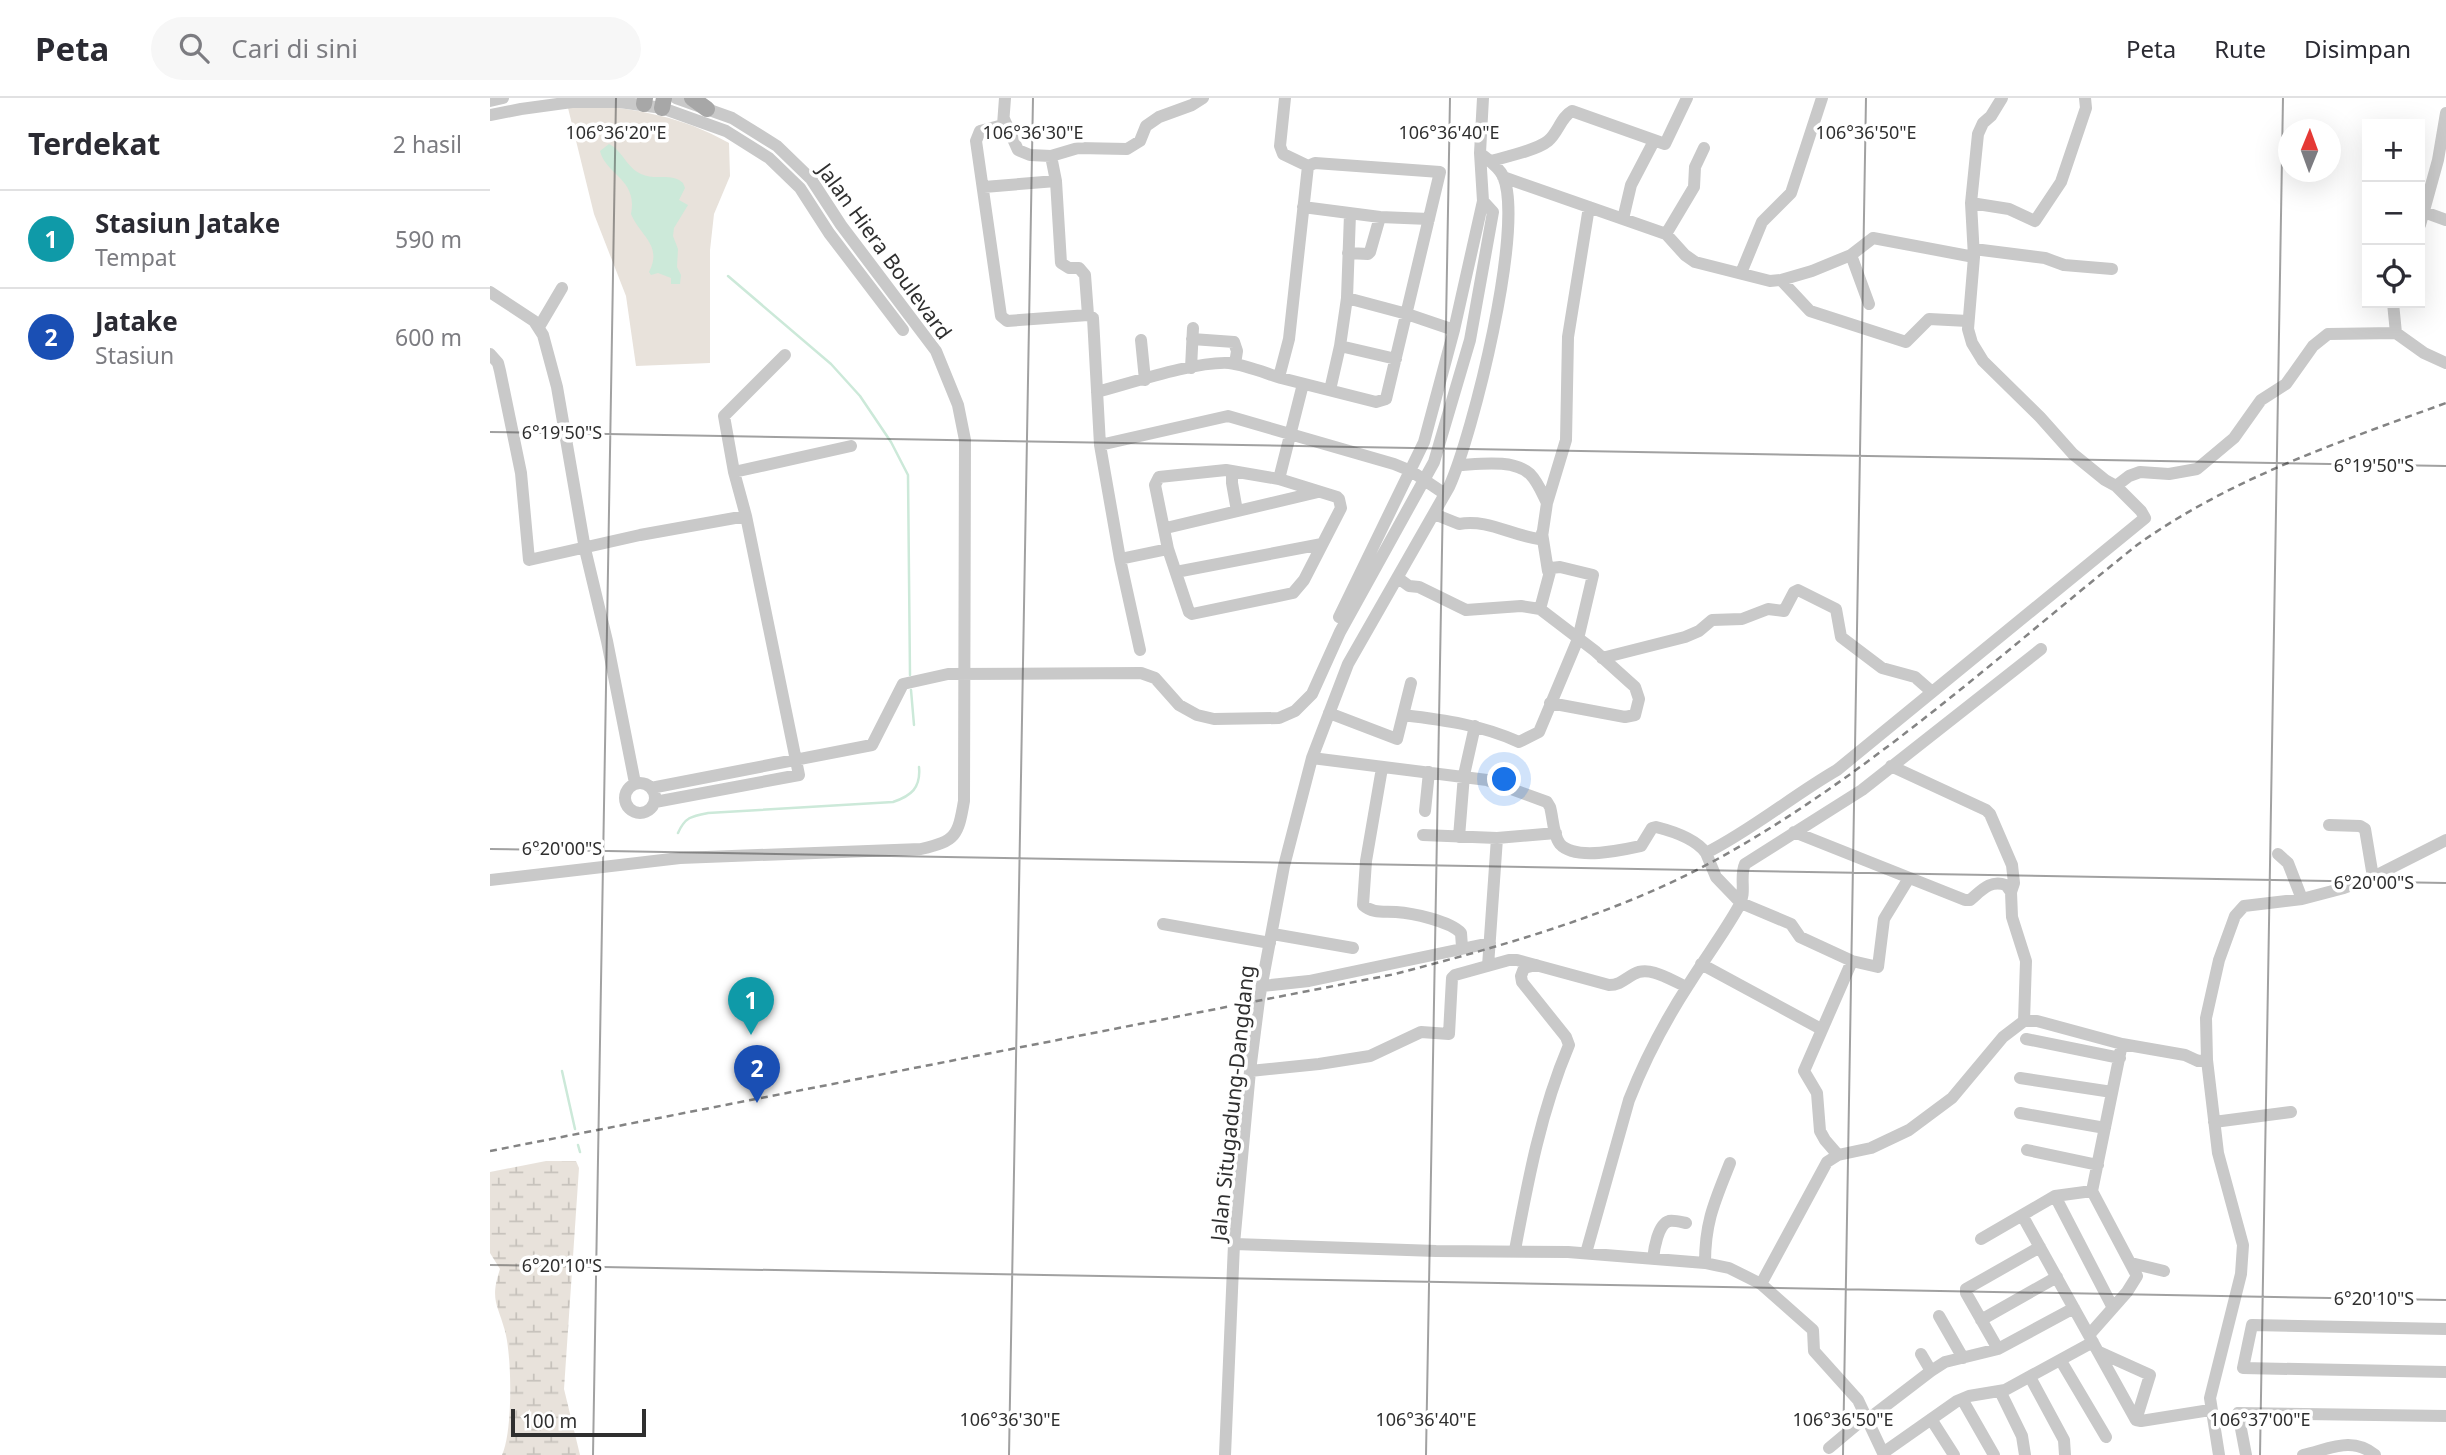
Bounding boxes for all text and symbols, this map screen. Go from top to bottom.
search box [151,17,641,80]
text: Peta [35,26,109,71]
icon: search [175,29,213,67]
text: Cari di sini [231,30,358,66]
text: Peta [2126,32,2176,65]
text: Rute [2214,32,2266,65]
text: Disimpan [2304,32,2411,65]
north arrow [2278,119,2341,182]
map controls [2362,119,2425,308]
button: + [2362,119,2425,182]
text: 106°36'20"E [565,120,667,144]
text: 106°36'30"E [982,120,1084,144]
text: 106°36'40"E [1398,120,1500,144]
text: 106°36'50"E [1815,120,1917,144]
text: Terdekat [28,123,160,164]
text: 2 hasil [393,128,462,160]
street label: Jalan Hiera Boulevard [810,156,958,345]
button: − [2362,182,2425,245]
text: Stasiun Jatake [95,205,280,241]
text: 1 [44,223,58,255]
text: 590 m [395,223,462,255]
text: Tempat [95,241,176,273]
button: locate [2362,245,2425,308]
text: Jatake [95,303,178,339]
text: 2 [44,321,58,353]
text: 600 m [395,321,462,353]
text: Stasiun [95,339,174,371]
text: 6°19'50"S [522,420,602,444]
text: 6°19'50"S [2334,453,2414,477]
your location [1487,762,1521,796]
text: 6°20'00"S [522,836,602,860]
text: 6°20'00"S [2334,870,2414,894]
street label: Jalan Situgadung-Dangdang [1203,964,1260,1244]
pin: 1 [728,977,774,1035]
pin: 2 [734,1045,780,1103]
text: 6°20'10"S [522,1253,602,1277]
text: 6°20'10"S [2334,1286,2414,1310]
scale bar [511,1406,646,1438]
text: 106°36'30"E [959,1407,1061,1431]
text: 106°36'40"E [1375,1407,1477,1431]
text: 106°36'50"E [1792,1407,1894,1431]
text: 106°37'00"E [2209,1407,2311,1431]
text: 100 m [522,1408,577,1434]

